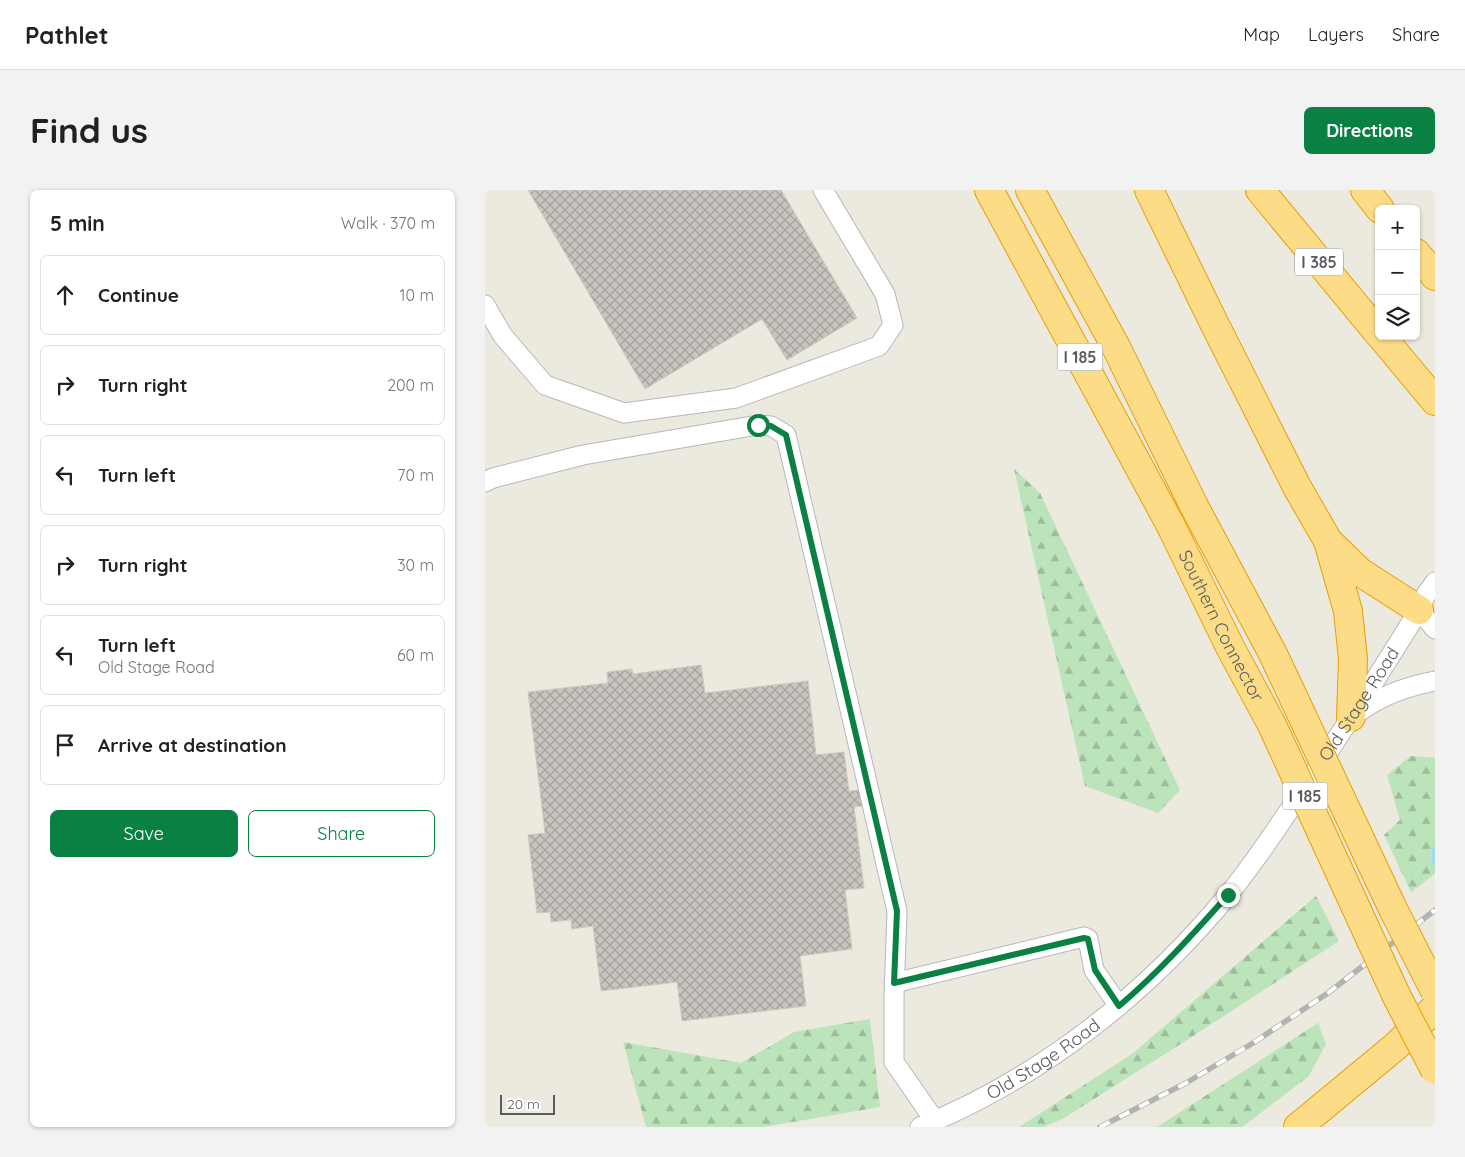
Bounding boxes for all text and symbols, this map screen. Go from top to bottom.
text: Pathlet [25,20,109,50]
text: Map [1243,23,1280,46]
text: Layers [1308,23,1364,46]
text: Share [1392,23,1440,46]
button: Directions [1304,107,1435,154]
text: Find us [30,108,148,152]
map controls [1375,205,1420,340]
button: + [1375,205,1420,250]
text: 5 min [50,210,105,236]
text: Walk · 370 m [341,213,435,233]
road number: I 385 [1295,248,1343,276]
button: − [1375,250,1420,295]
icon: ahead [51,281,79,309]
text: Continue [98,283,179,307]
text: 10 m [400,285,434,305]
button: layers [1375,295,1420,340]
road number: I 185 [1057,344,1103,370]
icon: right [51,371,79,399]
text: Turn right [98,373,187,397]
text: 200 m [387,375,434,395]
route start [747,414,770,437]
icon: left [51,461,79,489]
text: Turn left [98,463,176,487]
text: 70 m [397,465,434,485]
street label: Southern Connector [1174,546,1269,706]
icon: right [51,551,79,579]
text: Turn right [98,553,187,577]
text: 30 m [397,555,434,575]
text: Turn left [98,633,176,657]
icon: left [51,641,79,669]
street label: Old Stage Road [1313,643,1404,765]
text: 60 m [397,645,434,665]
text: Old Stage Road [98,657,215,677]
icon: arrive [51,731,79,759]
text: Arrive at destination [98,733,287,757]
road number: I 185 [1283,782,1327,810]
button: Save [50,810,238,857]
button: Share [248,810,435,857]
route end [1217,884,1240,907]
street label: Old Stage Road [982,1013,1105,1105]
scale bar [500,1092,555,1115]
text: 20 m [507,1095,540,1113]

